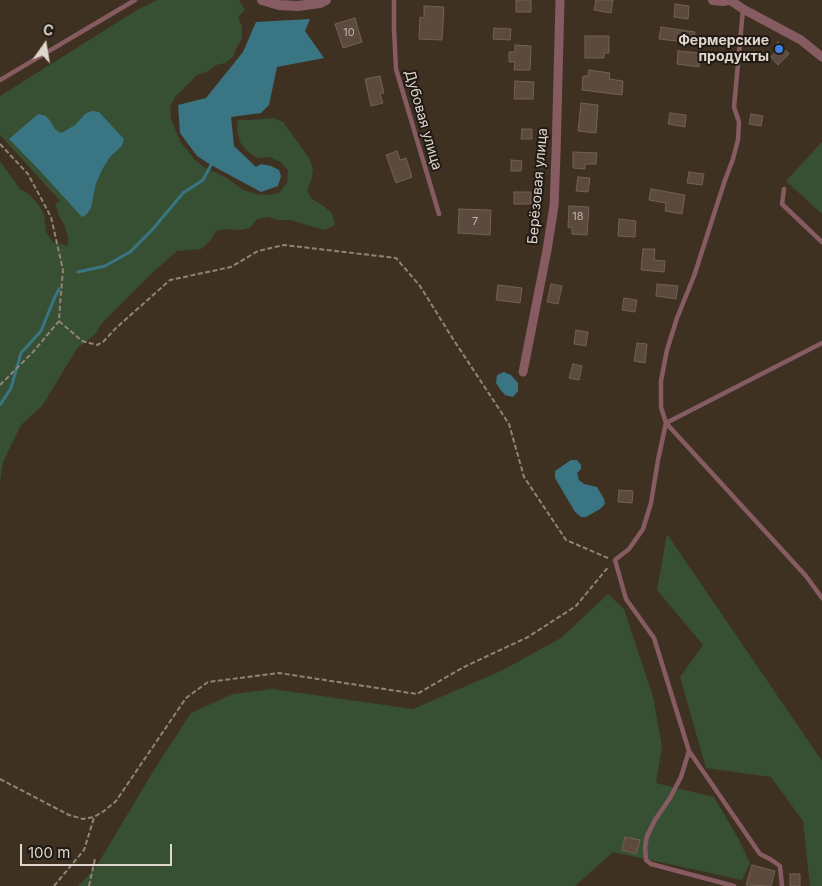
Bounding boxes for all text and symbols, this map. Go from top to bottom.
north arrow [20,20,70,70]
text: С [42,20,55,39]
house number: 10 [343,26,355,40]
place label: Фермерские продукты [678,33,769,65]
marker: Фермерские продукты [773,43,785,55]
street label: Дубовая улица [401,68,445,172]
street label: Берёзовая улица [525,127,551,245]
house number: 18 [572,210,584,224]
house number: 7 [472,215,478,229]
scale bar [22,834,175,866]
text: 100 m [28,843,70,862]

